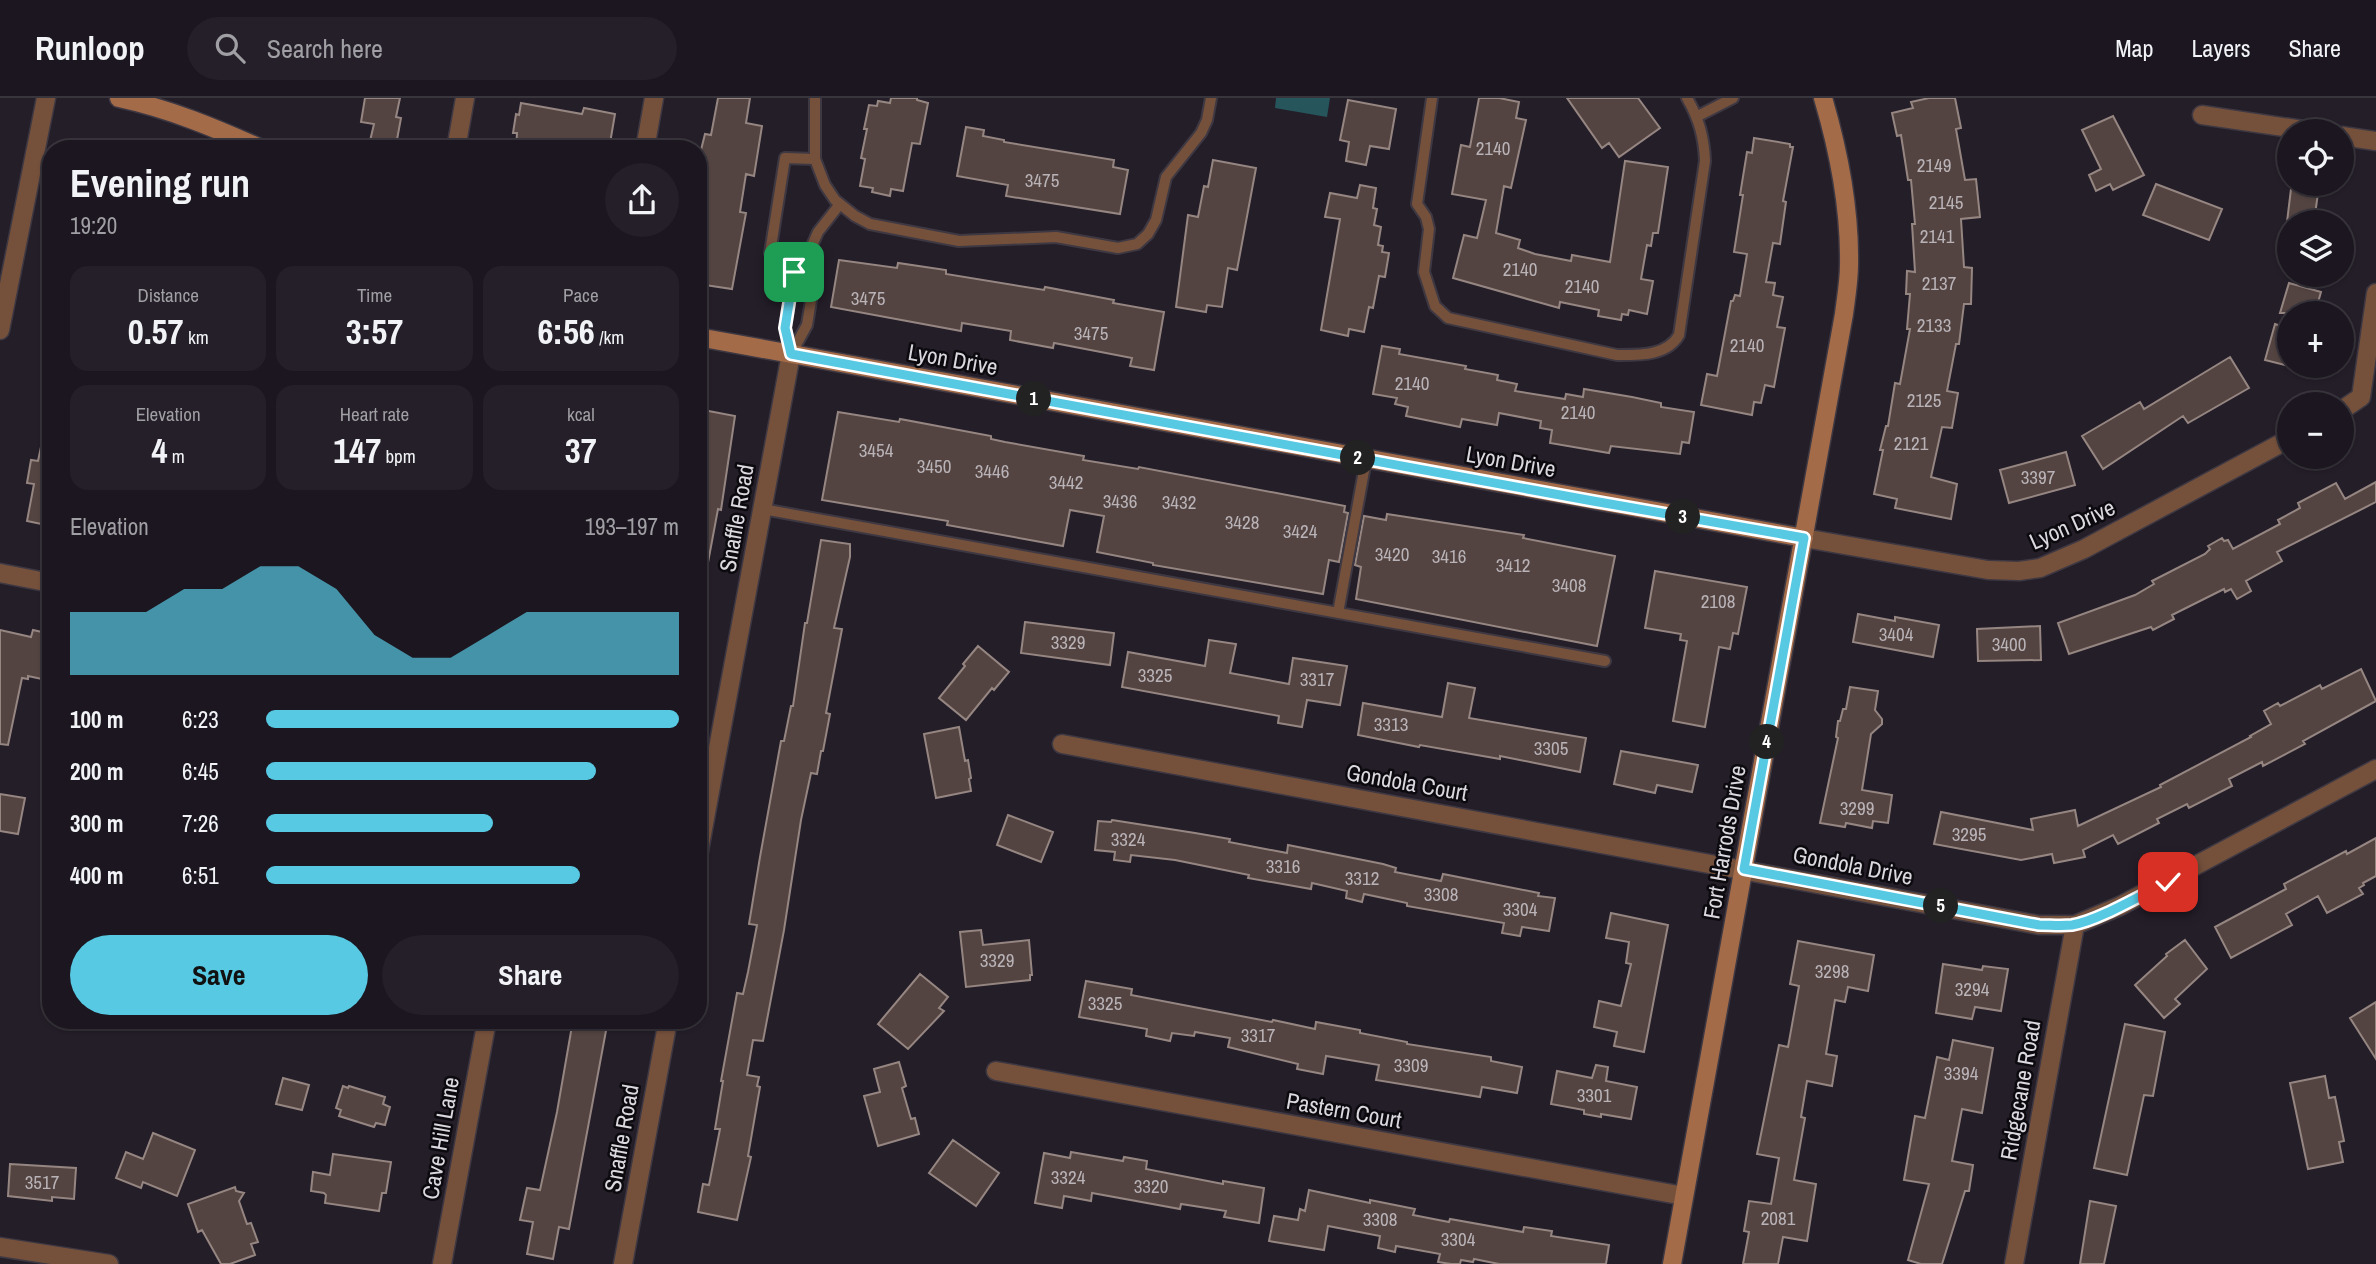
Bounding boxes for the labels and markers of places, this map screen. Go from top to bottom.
pin [764,242,824,302]
pin: 1 [1016,382,1052,416]
pin: 2 [1340,440,1376,476]
pin: 3 [1666,500,1700,534]
pin: 4 [1750,724,1784,760]
pin [2138,852,2198,912]
pin: 5 [1924,888,1958,924]

